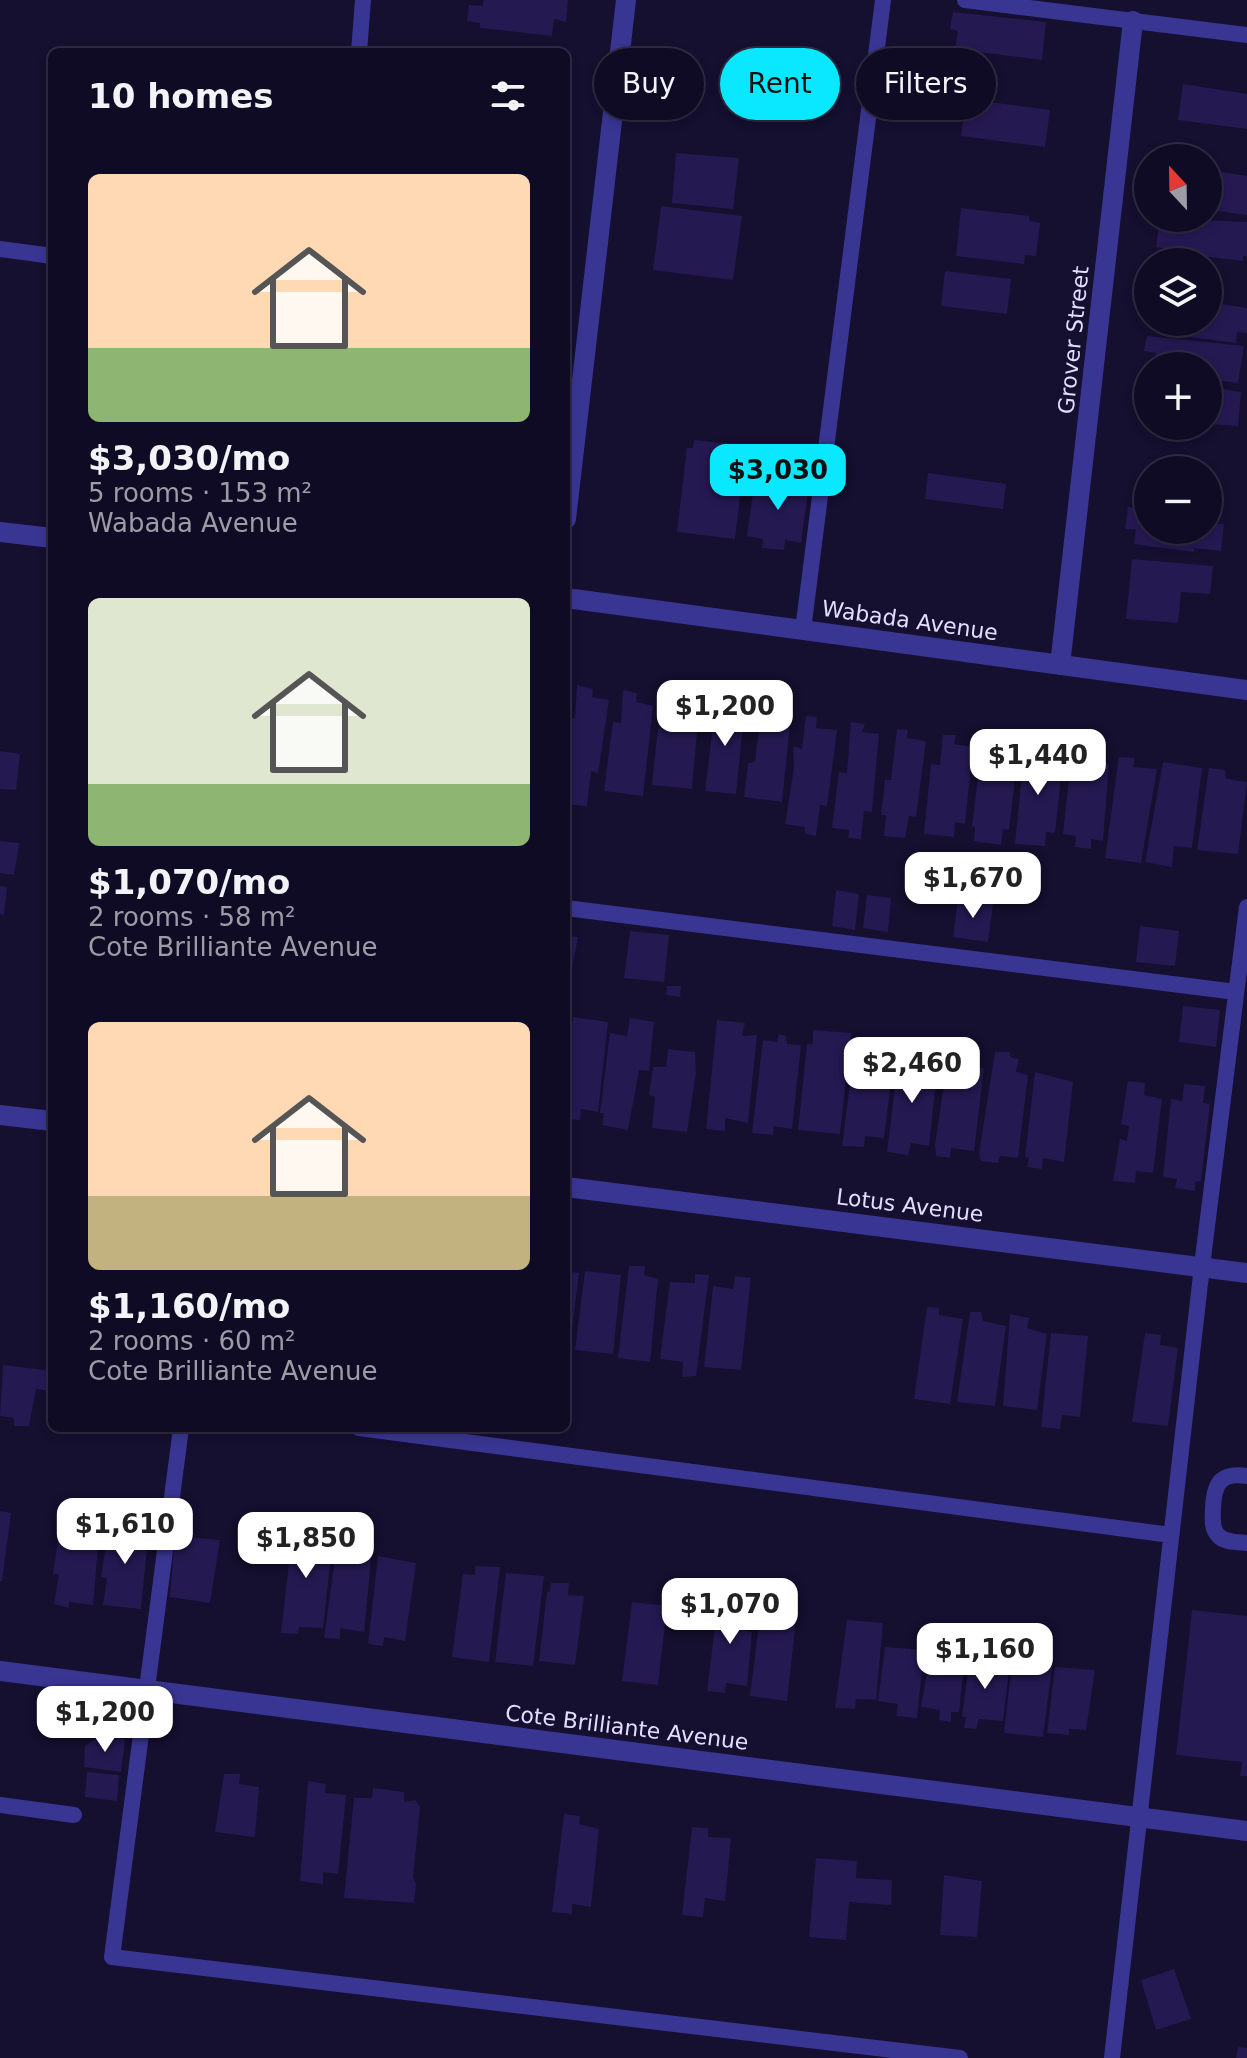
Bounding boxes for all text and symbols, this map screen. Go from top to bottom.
chip: Buy [594,48,704,120]
chip: Rent [720,48,840,120]
chip: Filters [856,48,996,120]
icon: filters [486,74,530,118]
text: 10 homes [88,76,273,116]
north arrow [1134,144,1222,232]
map controls [1134,144,1222,544]
icon: home [237,226,381,370]
button: layers [1134,248,1222,336]
street label: Grover Street [1053,265,1094,415]
button: + [1134,352,1222,440]
text: $3,030/mo [88,438,290,478]
pin: $3,030 [713,444,843,512]
text: $3,030 [728,455,828,485]
button: − [1134,456,1222,544]
text: 5 rooms · 153 m² [88,478,312,508]
text: Wabada Avenue [88,508,298,538]
street label: Wabada Avenue [820,596,1000,645]
icon: home [237,650,381,794]
pin: $1,200 [660,680,790,748]
text: $1,200 [675,691,775,721]
pin: $1,440 [973,729,1103,797]
text: $1,440 [988,740,1088,770]
pin: $1,670 [908,852,1038,920]
text: $1,070/mo [88,862,290,902]
text: $1,670 [923,863,1023,893]
text: 2 rooms · 58 m² [88,902,296,932]
text: Cote Brilliante Avenue [88,932,377,962]
pin: $2,460 [847,1037,977,1105]
text: $2,460 [862,1048,962,1078]
icon: home [237,1074,381,1218]
street label: Lotus Avenue [835,1184,985,1227]
text: $1,160/mo [88,1286,290,1326]
text: 2 rooms · 60 m² [88,1326,296,1356]
text: Cote Brilliante Avenue [88,1356,377,1386]
pin: $1,610 [60,1498,190,1566]
text: $1,610 [75,1509,175,1539]
pin: $1,850 [241,1512,371,1580]
text: $1,850 [256,1523,356,1553]
pin: $1,070 [665,1578,795,1646]
text: $1,070 [680,1589,780,1619]
pin: $1,160 [920,1623,1050,1691]
text: $1,160 [935,1634,1035,1664]
pin: $1,200 [40,1686,170,1754]
text: $1,200 [55,1697,155,1727]
street label: Cote Brilliante Avenue [504,1700,750,1755]

